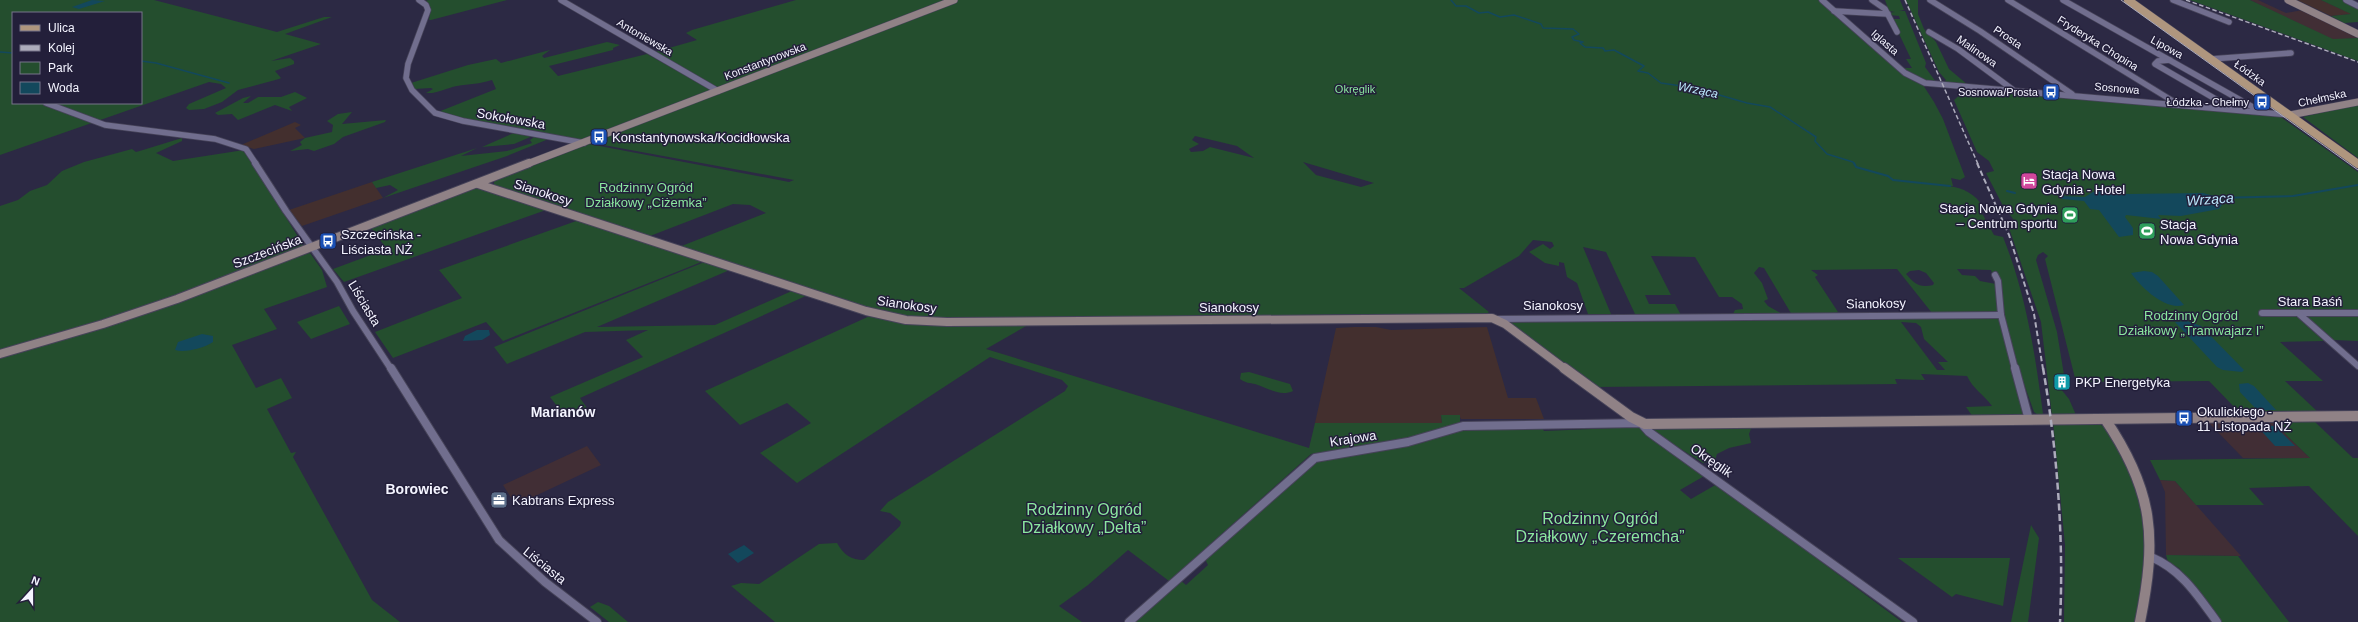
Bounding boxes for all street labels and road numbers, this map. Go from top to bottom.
street label: Fryderyka Chopina [2055,13,2141,73]
street label: Antoniewska [615,16,676,58]
street label: Prosta [1991,23,2025,51]
street label: Iglasta [1869,27,1902,58]
street label: Malinowa [1955,33,2000,70]
street label: Lipowa [2149,33,2186,61]
street label: Konstantynowska [723,40,808,82]
street label: Łódzka [2232,58,2269,89]
street label: Sosnowa [2094,80,2141,96]
street label: Chełmska [2297,87,2348,109]
street label: Sokołowska [475,105,547,132]
street label: Sianokosy [512,176,574,209]
street label: Szczecińska [231,231,304,271]
street label: Liściasta [345,278,384,329]
street label: Sianokosy [876,293,938,316]
street label: Stara Baśń [2278,294,2342,309]
street label: Sianokosy [1846,295,1907,312]
street label: Sianokosy [1523,298,1583,313]
street label: Sianokosy [1199,300,1259,315]
street label: Krajowa [1329,427,1378,450]
street label: Okręglik [1688,441,1736,481]
street label: Liściasta [520,544,570,588]

